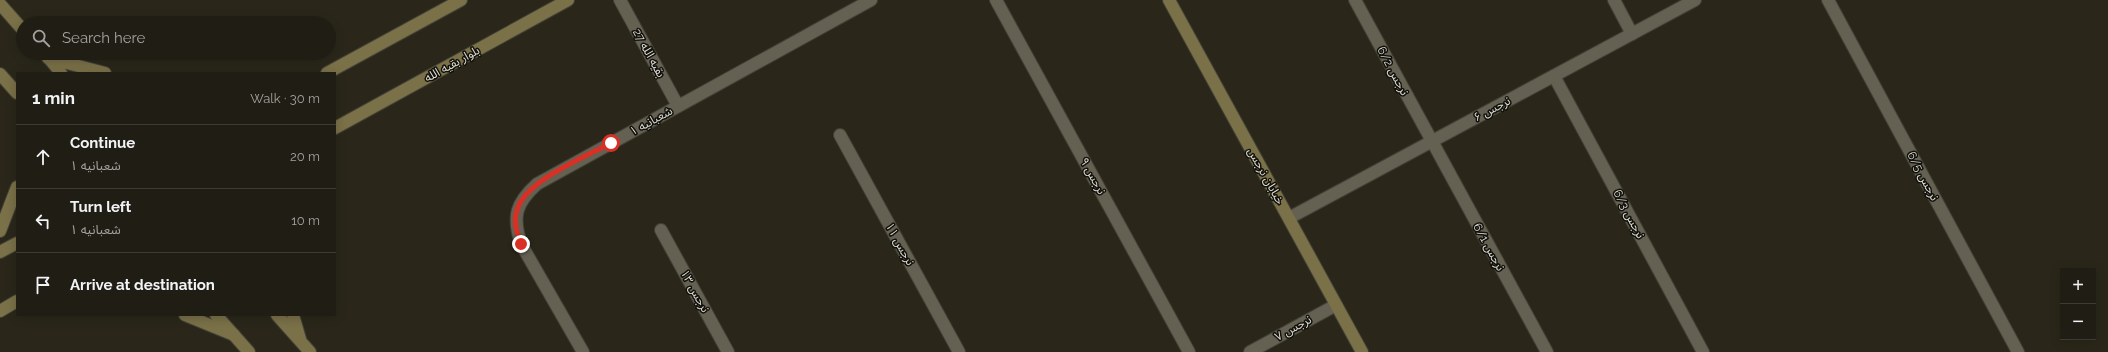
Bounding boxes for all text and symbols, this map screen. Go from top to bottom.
search box [16,16,336,60]
street label: بقیه الله 27 [630,26,668,80]
icon: search [30,27,52,49]
text: Search here [62,29,145,47]
street label: بلوار بقیه الله [422,43,482,85]
street label: نرجس 6/2 [1374,44,1412,98]
text: 1 min [32,88,75,108]
text: Walk · 30 m [250,91,320,106]
street label: نرجس ۶ [1471,93,1513,125]
street label: شعبانیه ۱ [627,104,675,139]
text: Continue [70,134,135,152]
route start [602,134,620,152]
street label: خیابان نرجس [1245,145,1287,207]
icon: ahead [32,146,54,168]
text: 20 m [290,149,320,164]
street label: نرجس 6/5 [1904,149,1942,203]
street label: نرجس ۹ [1077,155,1109,197]
text: شعبانیه ۱ [70,158,121,173]
street label: نرجس 6/3 [1610,187,1648,241]
text: Turn left [70,198,131,216]
icon: left [32,210,54,232]
text: 10 m [291,213,320,228]
street label: نرجس ۱۱ [883,220,917,268]
street label: نرجس 6/1 [1470,221,1508,273]
text: شعبانیه ۱ [70,222,121,237]
route end [512,235,530,253]
street label: نرجس ۱۳ [678,267,712,315]
map controls [2060,268,2096,340]
button: + [2060,268,2096,304]
icon: arrive [32,274,54,296]
text: Arrive at destination [70,276,215,294]
button: − [2060,304,2096,340]
street label: نرجس ۷ [1272,312,1314,344]

